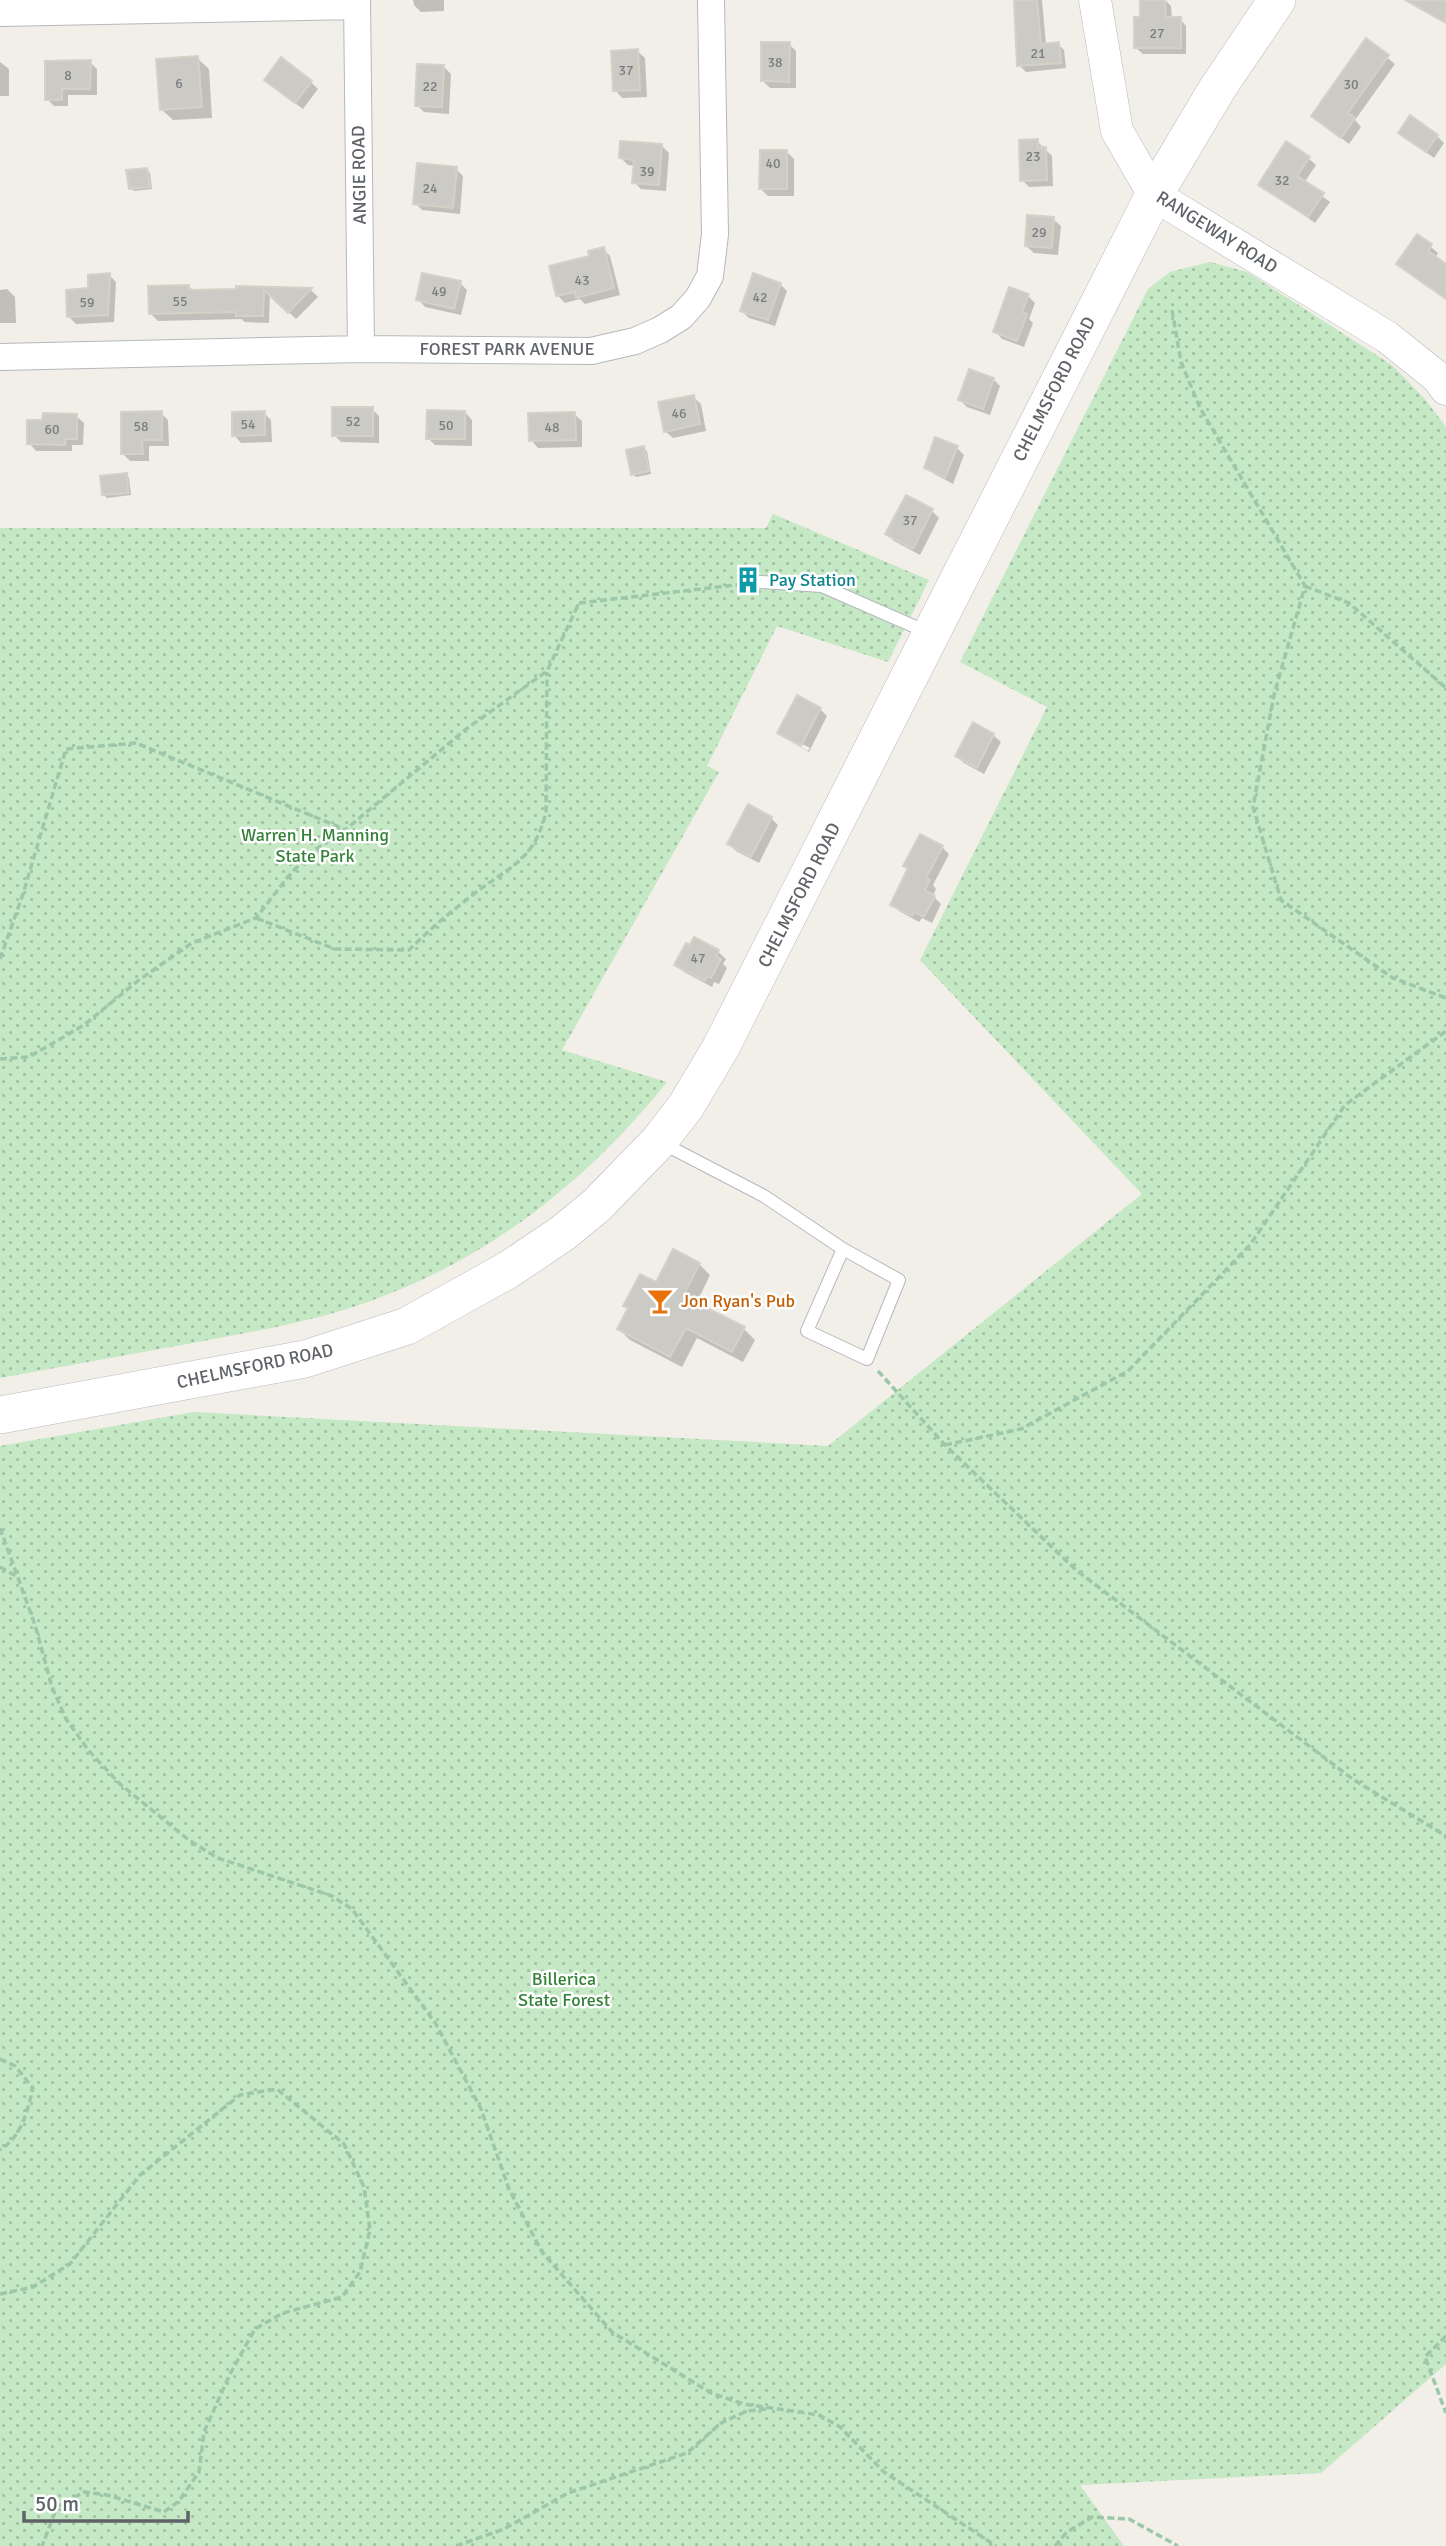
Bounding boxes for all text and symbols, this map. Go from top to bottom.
house number: 27 [1149,25,1165,42]
house number: 21 [1030,45,1046,62]
house number: 38 [767,54,783,71]
house number: 37 [618,62,634,79]
house number: 8 [64,67,72,84]
house number: 6 [175,75,183,92]
house number: 30 [1343,76,1359,93]
house number: 22 [422,78,438,95]
street label: ANGIE ROAD [347,125,371,225]
house number: 23 [1025,148,1041,165]
house number: 40 [765,155,781,172]
house number: 39 [639,163,655,180]
house number: 32 [1274,172,1290,189]
house number: 24 [422,180,438,197]
street label: RANGEWAY ROAD [1152,186,1282,278]
house number: 29 [1031,224,1047,241]
house number: 43 [574,272,590,289]
house number: 49 [431,283,447,300]
house number: 42 [752,289,768,306]
house number: 55 [172,293,188,310]
house number: 59 [79,294,95,311]
street label: CHELMSFORD ROAD [1008,313,1100,465]
street label: FOREST PARK AVENUE [419,338,595,360]
house number: 46 [671,405,687,422]
house number: 52 [345,413,361,430]
house number: 54 [240,416,256,433]
house number: 50 [438,417,454,434]
house number: 58 [133,418,149,435]
house number: 48 [544,419,560,436]
house number: 60 [44,421,60,438]
house number: 37 [902,512,918,529]
building icon: Pay Station [733,565,763,595]
place label: Pay Station [769,569,856,591]
street label: CHELMSFORD ROAD [753,819,845,971]
park label: Warren H. Manning State Park [241,824,389,867]
house number: 47 [690,950,706,967]
bar icon: Jon Ryan's Pub [645,1286,675,1316]
place label: Jon Ryan's Pub [681,1290,795,1312]
street label: CHELMSFORD ROAD [175,1339,335,1393]
park label: Billerica State Forest [518,1968,610,2011]
scale bar [24,2480,189,2524]
text: 50 m [35,2491,79,2517]

